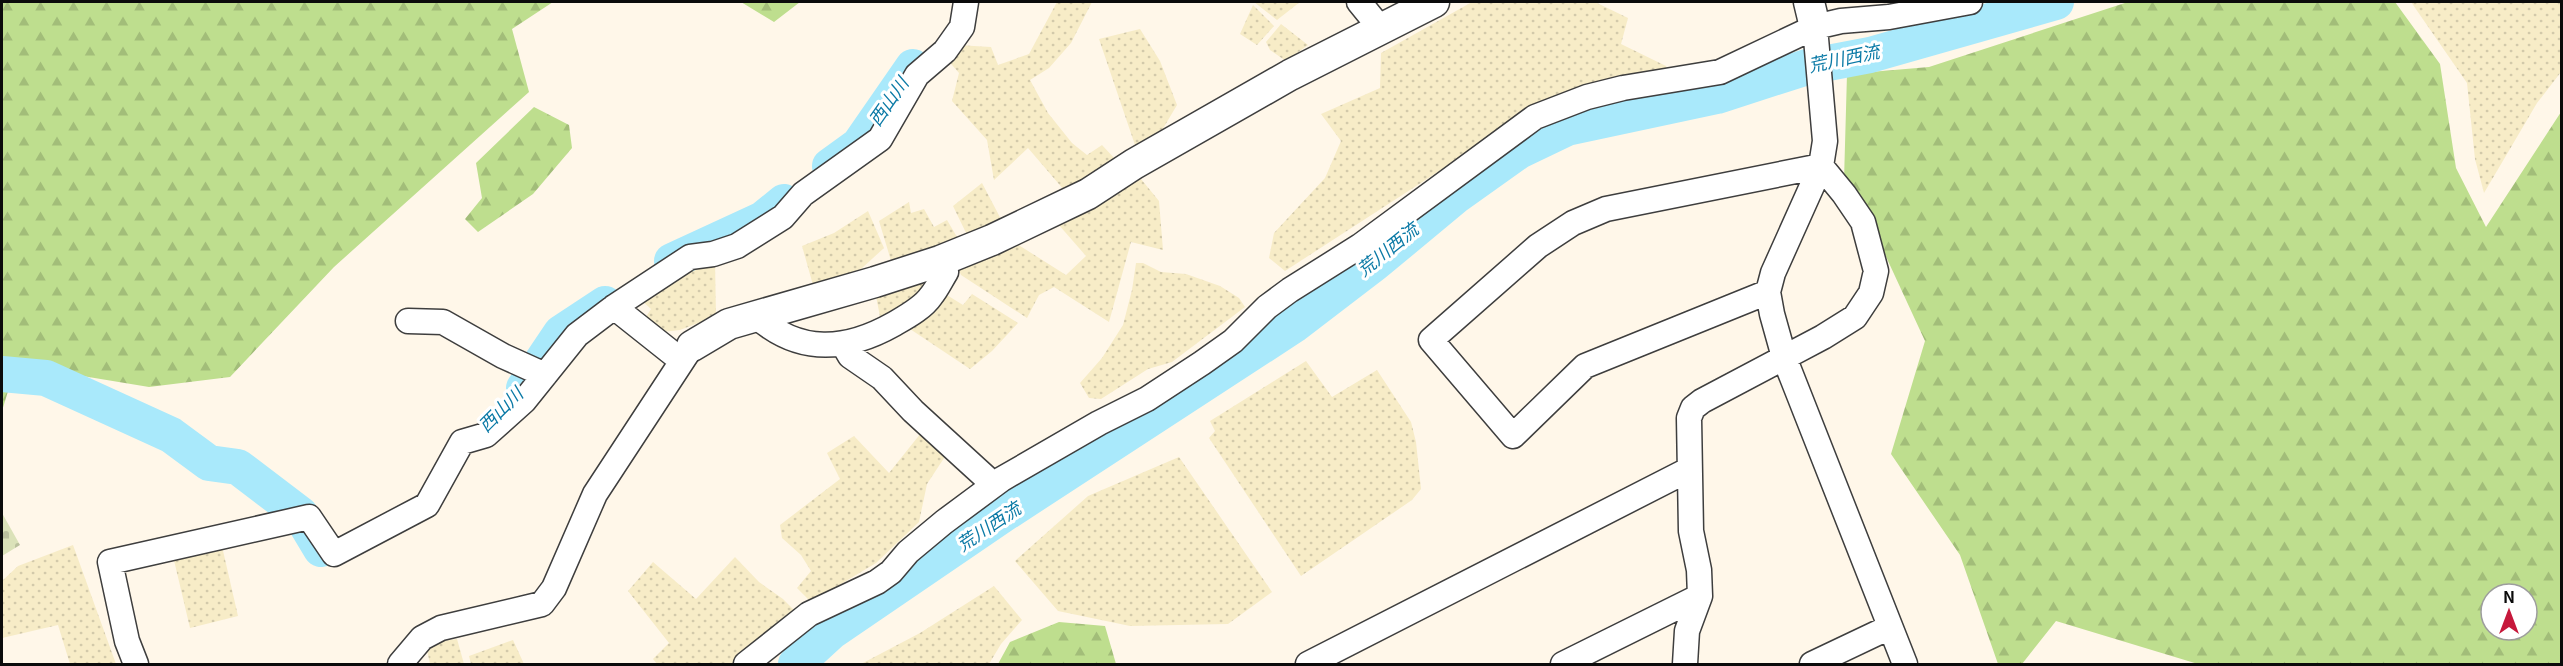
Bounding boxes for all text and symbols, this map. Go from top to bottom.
water label: 荒川西流 [1806,36,1884,77]
water label: 西山川 [861,70,915,130]
water label: 荒川西流 [1351,214,1425,281]
water label: 西山川 [471,379,529,437]
water label: 荒川西流 [951,493,1027,556]
north arrow [2479,582,2539,642]
text: N [2503,584,2515,608]

